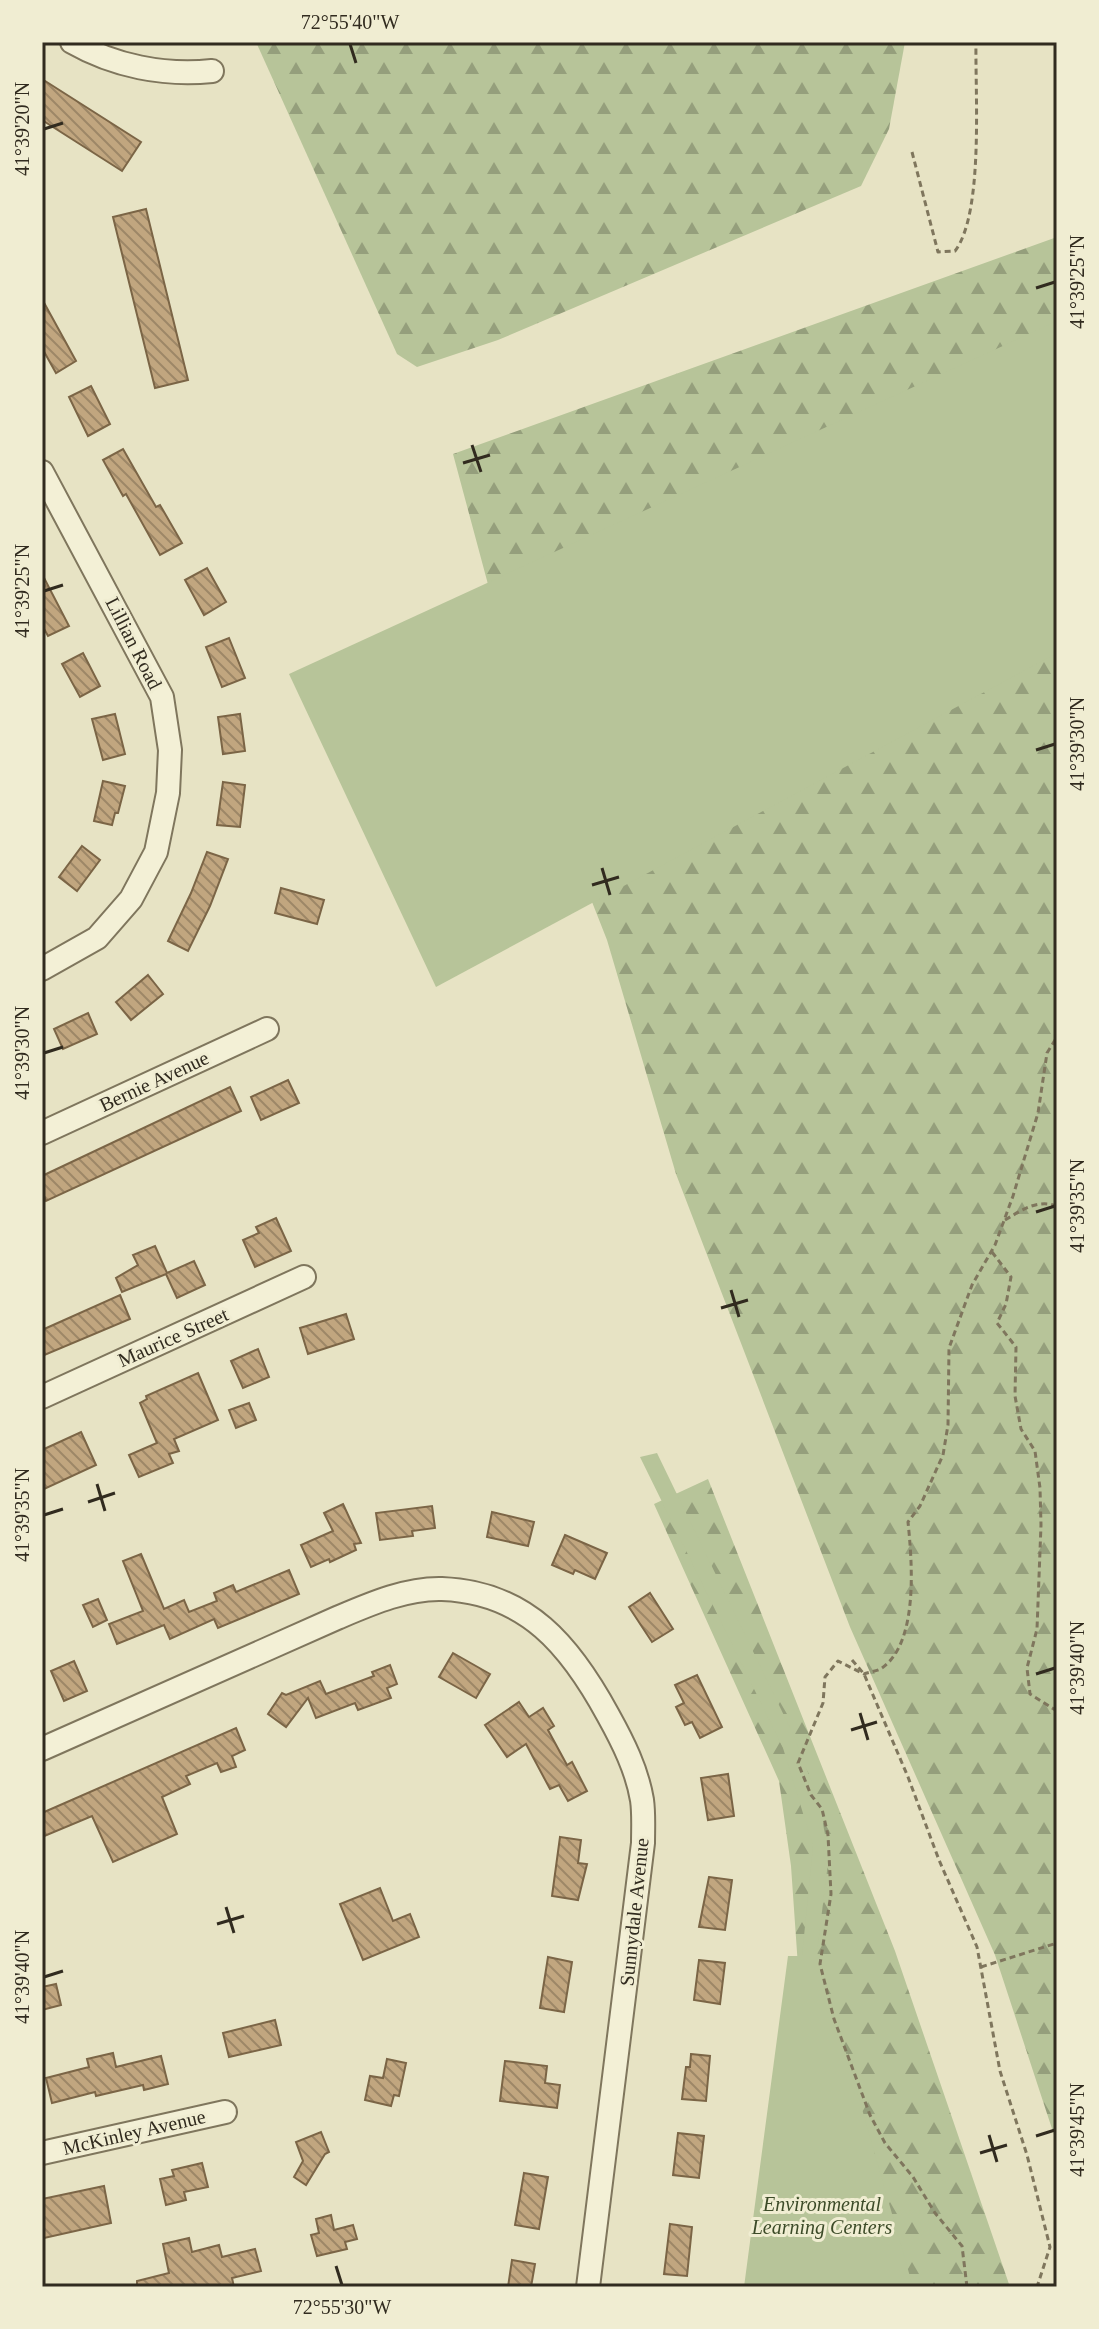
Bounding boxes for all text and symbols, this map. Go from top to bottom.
text: 72°55'40"W [301,11,399,33]
text: 41°39'20"N [11,82,33,176]
text: 41°39'25"N [1066,235,1088,329]
text: 41°39'25"N [11,544,33,638]
street label: Lillian Road [101,593,167,693]
text: 41°39'30"N [1066,697,1088,791]
text: 41°39'30"N [11,1006,33,1100]
street label: Bernie Avenue [96,1046,212,1116]
text: 41°39'35"N [1066,1159,1088,1253]
street label: Maurice Street [114,1303,232,1371]
text: 41°39'35"N [11,1468,33,1562]
text: 41°39'40"N [1066,1621,1088,1715]
street label: Sunnydale Avenue [615,1837,654,1987]
text: 41°39'40"N [11,1930,33,2024]
text: 41°39'45"N [1066,2083,1088,2177]
street label: McKinley Avenue [61,2105,208,2160]
park label: Environmental Learning Centers [751,2193,892,2239]
text: 72°55'30"W [293,2296,391,2318]

